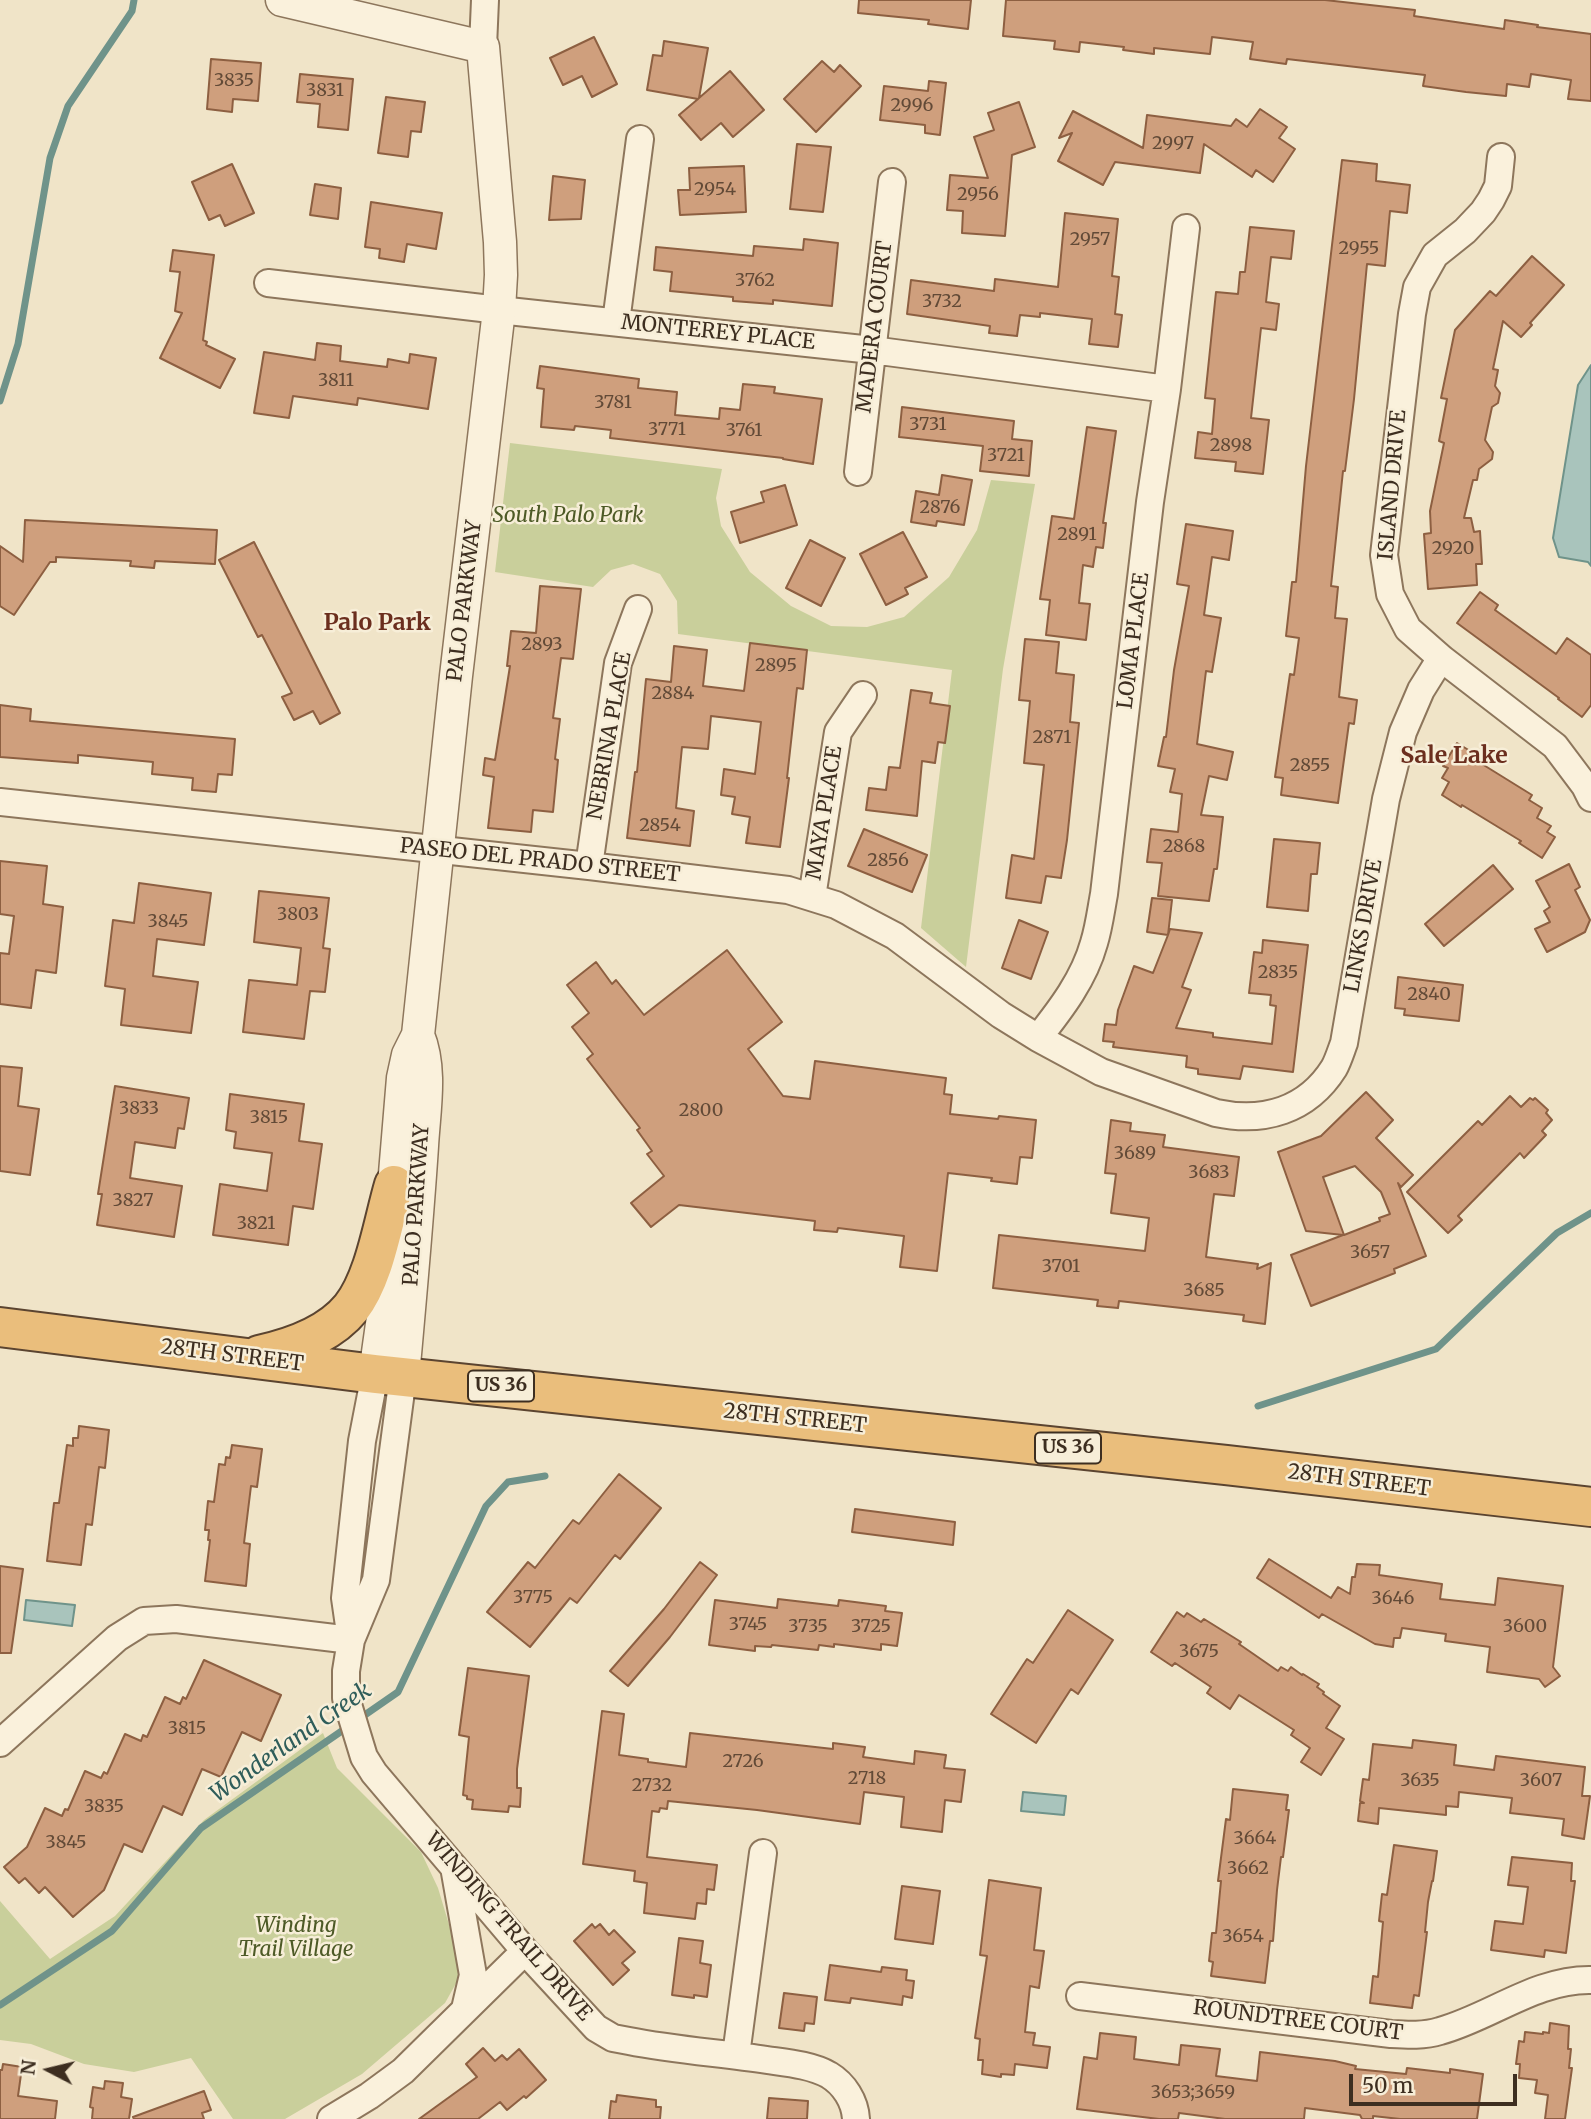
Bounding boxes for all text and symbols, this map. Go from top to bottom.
house number: 3835 [214,70,254,92]
house number: 3831 [306,80,344,102]
house number: 2996 [891,95,933,117]
house number: 2997 [1152,133,1194,155]
house number: 2954 [694,179,736,201]
house number: 2956 [957,184,999,206]
house number: 2957 [1070,229,1110,251]
house number: 2955 [1339,238,1379,260]
street label: MADERA COURT [852,240,898,414]
house number: 3762 [735,270,775,292]
house number: 3732 [922,291,962,313]
street label: MONTEREY PLACE [620,310,816,356]
house number: 3811 [318,370,354,392]
house number: 3781 [594,392,632,414]
street label: ISLAND DRIVE [1374,409,1412,561]
house number: 3731 [909,414,947,436]
house number: 3771 [648,419,686,441]
house number: 3761 [726,420,762,442]
house number: 2898 [1210,435,1252,457]
house number: 3721 [987,445,1025,467]
house number: 2876 [920,497,960,519]
park label: South Palo Park [493,503,643,529]
street label: PALO PARKWAY [443,519,487,683]
house number: 2891 [1057,524,1097,546]
house number: 2920 [1432,538,1474,560]
street label: LOMA PLACE [1113,571,1155,711]
district label: Palo Park [323,609,431,637]
house number: 2893 [521,634,563,656]
street label: NEBRINA PLACE [583,650,637,822]
house number: 2895 [755,655,797,677]
house number: 2884 [652,683,694,705]
house number: 2871 [1033,727,1071,749]
district label: Sale Lake [1400,742,1508,770]
street label: MAYA PLACE [802,744,848,882]
house number: 2855 [1290,755,1330,777]
house number: 2854 [639,815,681,837]
street label: PASEO DEL PRADO STREET [399,834,681,888]
house number: 2868 [1163,836,1205,858]
house number: 2856 [867,850,909,872]
street label: LINKS DRIVE [1340,857,1388,995]
house number: 3803 [277,904,319,926]
house number: 3845 [148,911,188,933]
house number: 2835 [1258,962,1298,984]
house number: 2840 [1407,984,1451,1006]
house number: 3833 [119,1098,159,1120]
house number: 2800 [679,1100,723,1122]
house number: 3815 [250,1107,288,1129]
street label: PALO PARKWAY [399,1123,435,1287]
house number: 3689 [1114,1143,1156,1165]
house number: 3683 [1188,1162,1230,1184]
house number: 3827 [113,1190,153,1212]
house number: 3821 [237,1213,275,1235]
house number: 3657 [1350,1242,1390,1264]
house number: 3701 [1042,1256,1080,1278]
house number: 3685 [1183,1280,1225,1302]
street label: 28TH STREET [159,1335,305,1377]
road number: US 36 [468,1370,534,1402]
street label: 28TH STREET [722,1399,868,1439]
road number: US 36 [1035,1432,1101,1464]
street label: 28TH STREET [1286,1460,1432,1502]
house number: 3775 [513,1587,553,1609]
house number: 3646 [1372,1588,1414,1610]
house number: 3745 [729,1614,767,1636]
house number: 3735 [788,1616,828,1638]
house number: 3725 [851,1616,891,1638]
house number: 3600 [1503,1616,1547,1638]
house number: 3675 [1179,1641,1219,1663]
water label: Wonderland Creek [205,1677,377,1809]
house number: 3815 [168,1718,206,1740]
house number: 2726 [722,1751,764,1773]
house number: 2718 [848,1768,886,1790]
house number: 3635 [1400,1770,1440,1792]
house number: 3607 [1520,1770,1562,1792]
house number: 2732 [632,1775,672,1797]
house number: 3835 [84,1796,124,1818]
street label: WINDING TRAIL DRIVE [419,1828,597,2026]
house number: 3664 [1234,1828,1276,1850]
house number: 3845 [46,1832,86,1854]
house number: 3662 [1227,1858,1269,1880]
park label: Winding Trail Village [238,1913,354,1963]
house number: 3654 [1222,1926,1264,1948]
street label: ROUNDTREE COURT [1192,1996,1404,2046]
north arrow [14,2035,84,2105]
text: N [15,2059,41,2076]
scale bar [1353,2060,1521,2104]
text: 50 m [1362,2072,1413,2099]
house number: 3653;3659 [1151,2082,1235,2104]

